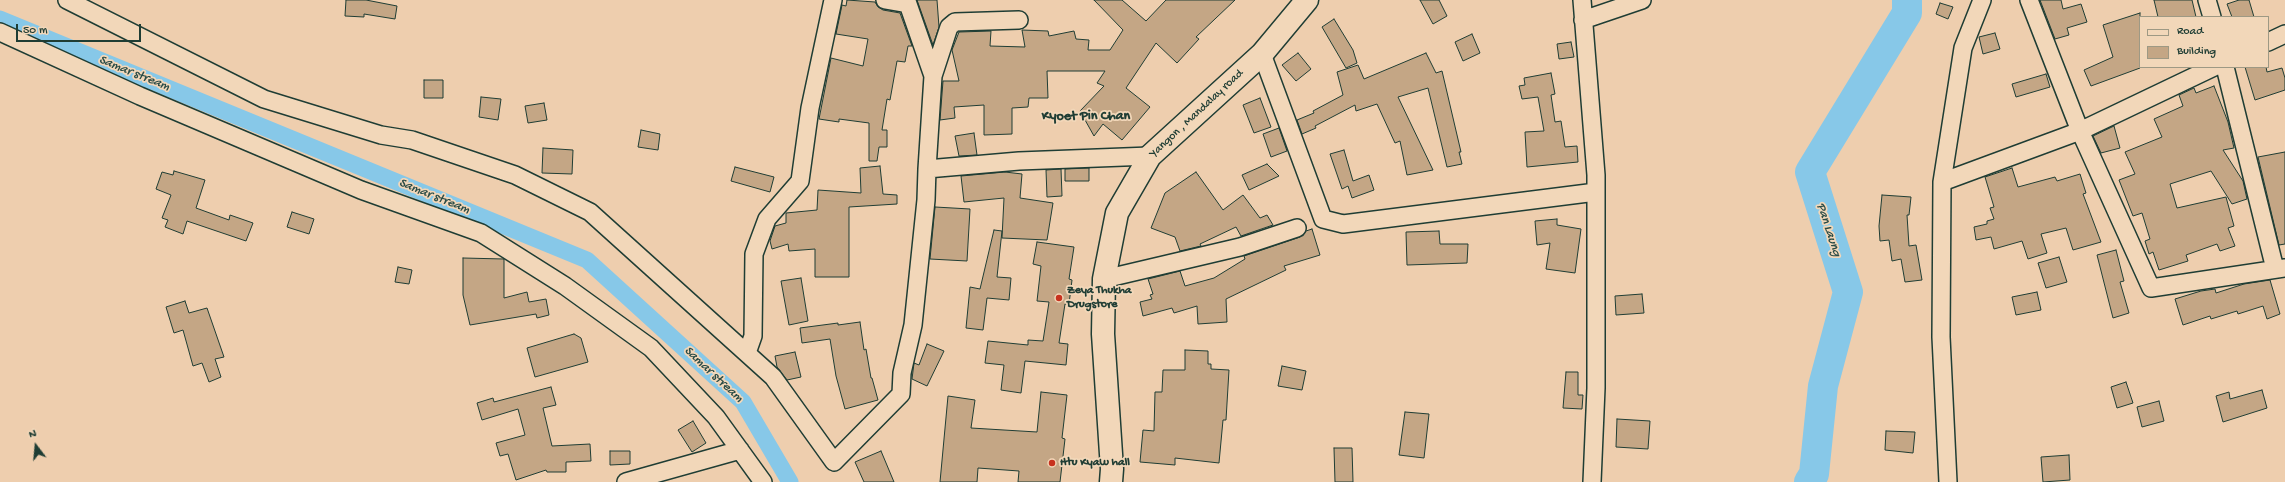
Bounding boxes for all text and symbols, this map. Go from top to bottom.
scale bar [18,16,143,42]
legend [2139,16,2269,68]
text: 50 m [23,24,48,38]
text: Road [2177,25,2203,39]
text: Building [2177,45,2216,59]
water label: Samar stream [96,53,172,95]
street label: Yangon , Mandalay road [1147,67,1247,161]
district label: Kyoet Pin Chan [1042,109,1130,125]
water label: Samar stream [396,176,472,218]
water label: Pan Laung [1812,201,1844,259]
place label: Zeya Thukha Drugstore [1067,284,1132,312]
marker: Zeya Thukha Drugstore [1054,293,1064,303]
water label: Samar stream [680,344,746,406]
north arrow [16,426,56,466]
text: N [28,428,38,441]
place label: Htu Kyaw hall [1060,456,1130,470]
marker: Htu Kyaw hall [1047,458,1057,468]

